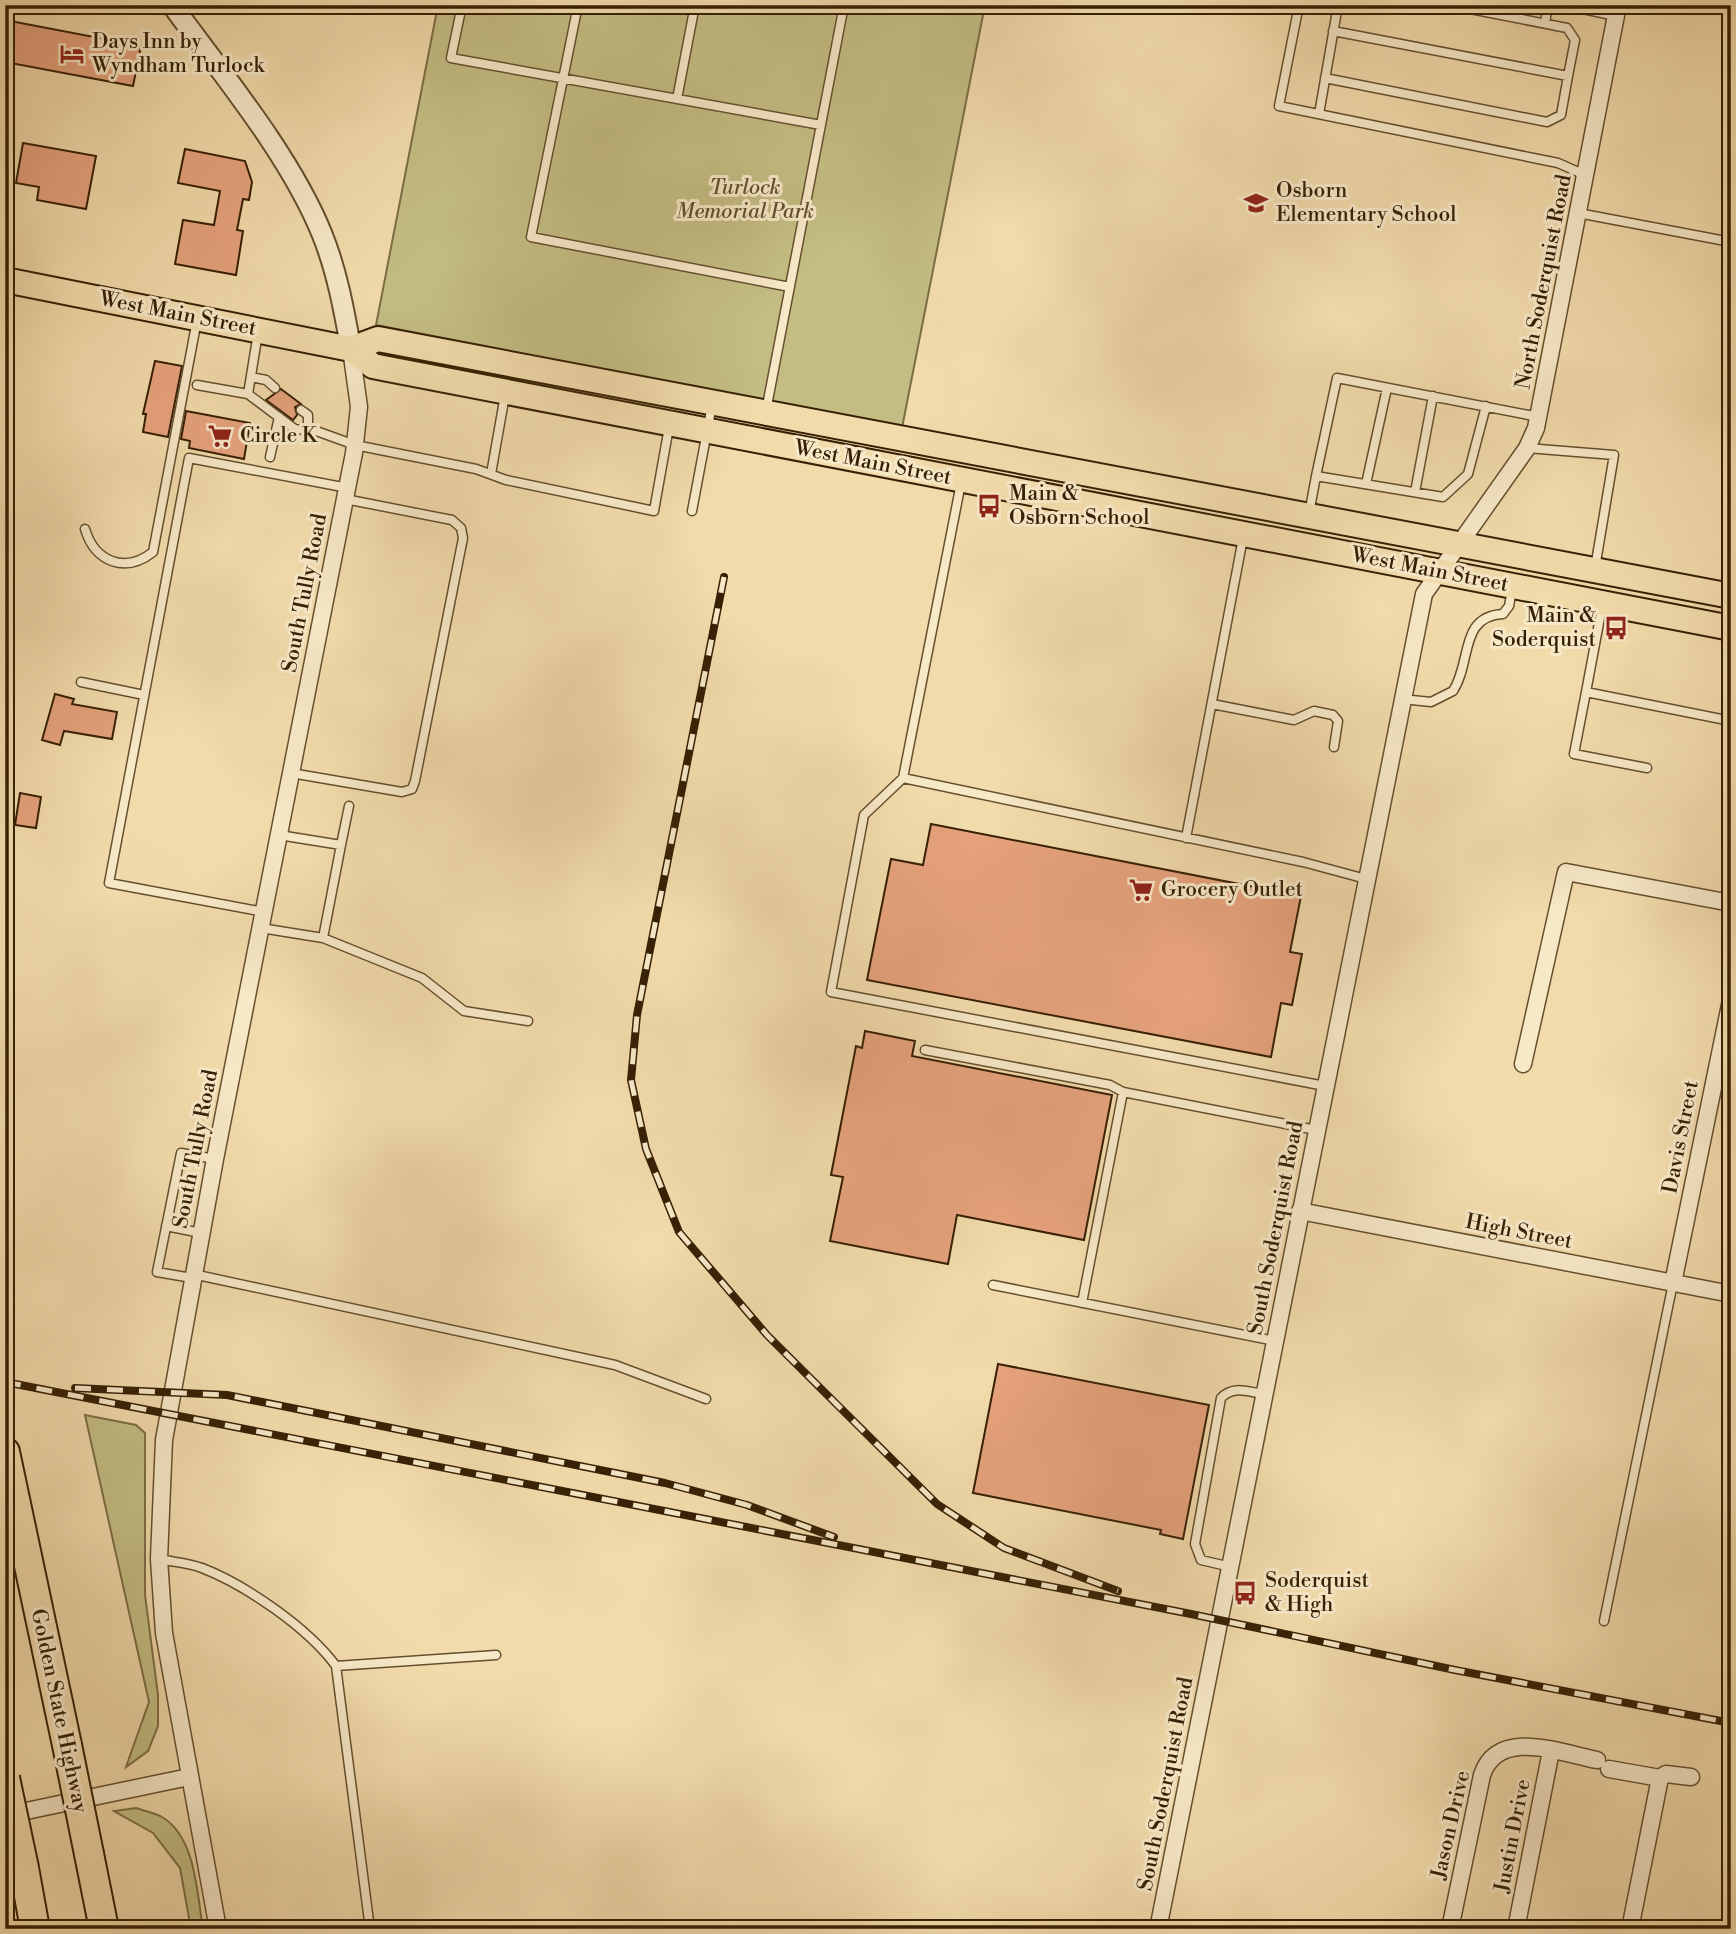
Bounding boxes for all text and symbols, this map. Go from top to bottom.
place label: Days Inn by Wyndham Turlock [91,29,266,79]
hotel icon: Days Inn by Wyndham Turlock [58,40,86,68]
street label: North Soderquist Road [1510,172,1578,392]
park label: Turlock Memorial Park [676,175,814,225]
place label: Osborn Elementary School [1276,178,1456,228]
school or university icon: Osborn Elementary School [1242,189,1270,217]
street label: West Main Street [96,286,259,342]
supermarket icon: Circle K [206,422,234,450]
place label: Circle K [240,423,319,449]
street label: West Main Street [791,435,954,491]
place label: Main & Osborn School [1009,481,1149,531]
bus stop icon: Main & Osborn School [975,492,1003,520]
street label: South Tully Road [277,511,333,675]
street label: West Main Street [1348,542,1511,598]
place label: Main & Soderquist [1492,603,1597,653]
bus stop icon: Main & Soderquist [1602,614,1630,642]
supermarket icon: Grocery Outlet [1127,876,1155,904]
place label: Grocery Outlet [1161,877,1304,903]
street label: South Tully Road [168,1067,224,1231]
street label: Davis Street [1657,1078,1705,1196]
street label: South Soderquist Road [1243,1119,1310,1337]
street label: High Street [1463,1209,1575,1255]
place label: Soderquist & High [1265,1568,1370,1618]
bus stop icon: Soderquist & High [1231,1579,1259,1607]
street label: Golden State Highway [25,1607,93,1816]
street label: South Soderquist Road [1133,1675,1200,1893]
street label: Jason Drive [1426,1768,1476,1883]
street label: Justin Drive [1489,1777,1537,1896]

